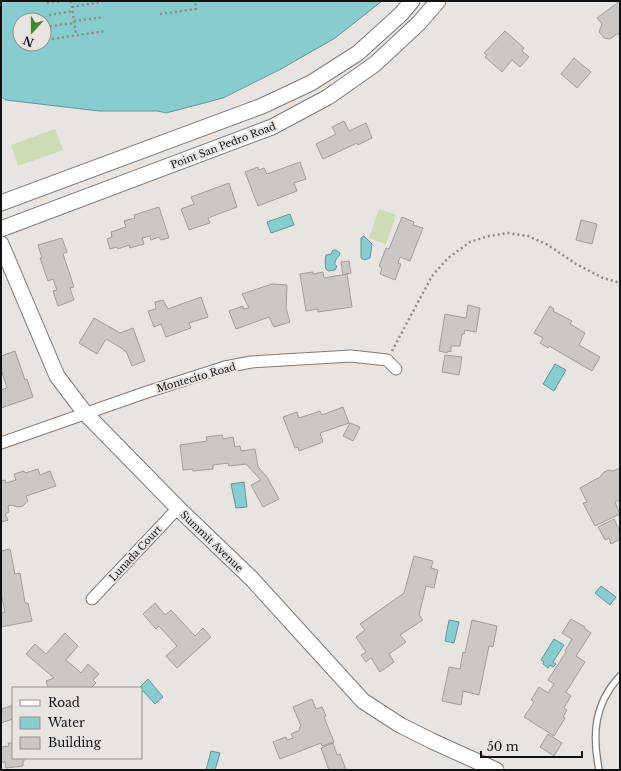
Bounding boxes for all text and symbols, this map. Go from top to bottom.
north arrow [12,12,52,52]
text: N [20,33,36,50]
street label: Point San Pedro Road [169,119,278,172]
street label: Montecito Road [155,360,238,395]
street label: Summit Avenue [178,508,246,575]
street label: Lunada Court [106,523,165,584]
legend [12,687,142,759]
text: Road [48,695,80,710]
text: Water [47,715,85,730]
scale bar [481,733,582,759]
text: Building [48,735,102,750]
text: 50 m [487,739,519,754]

